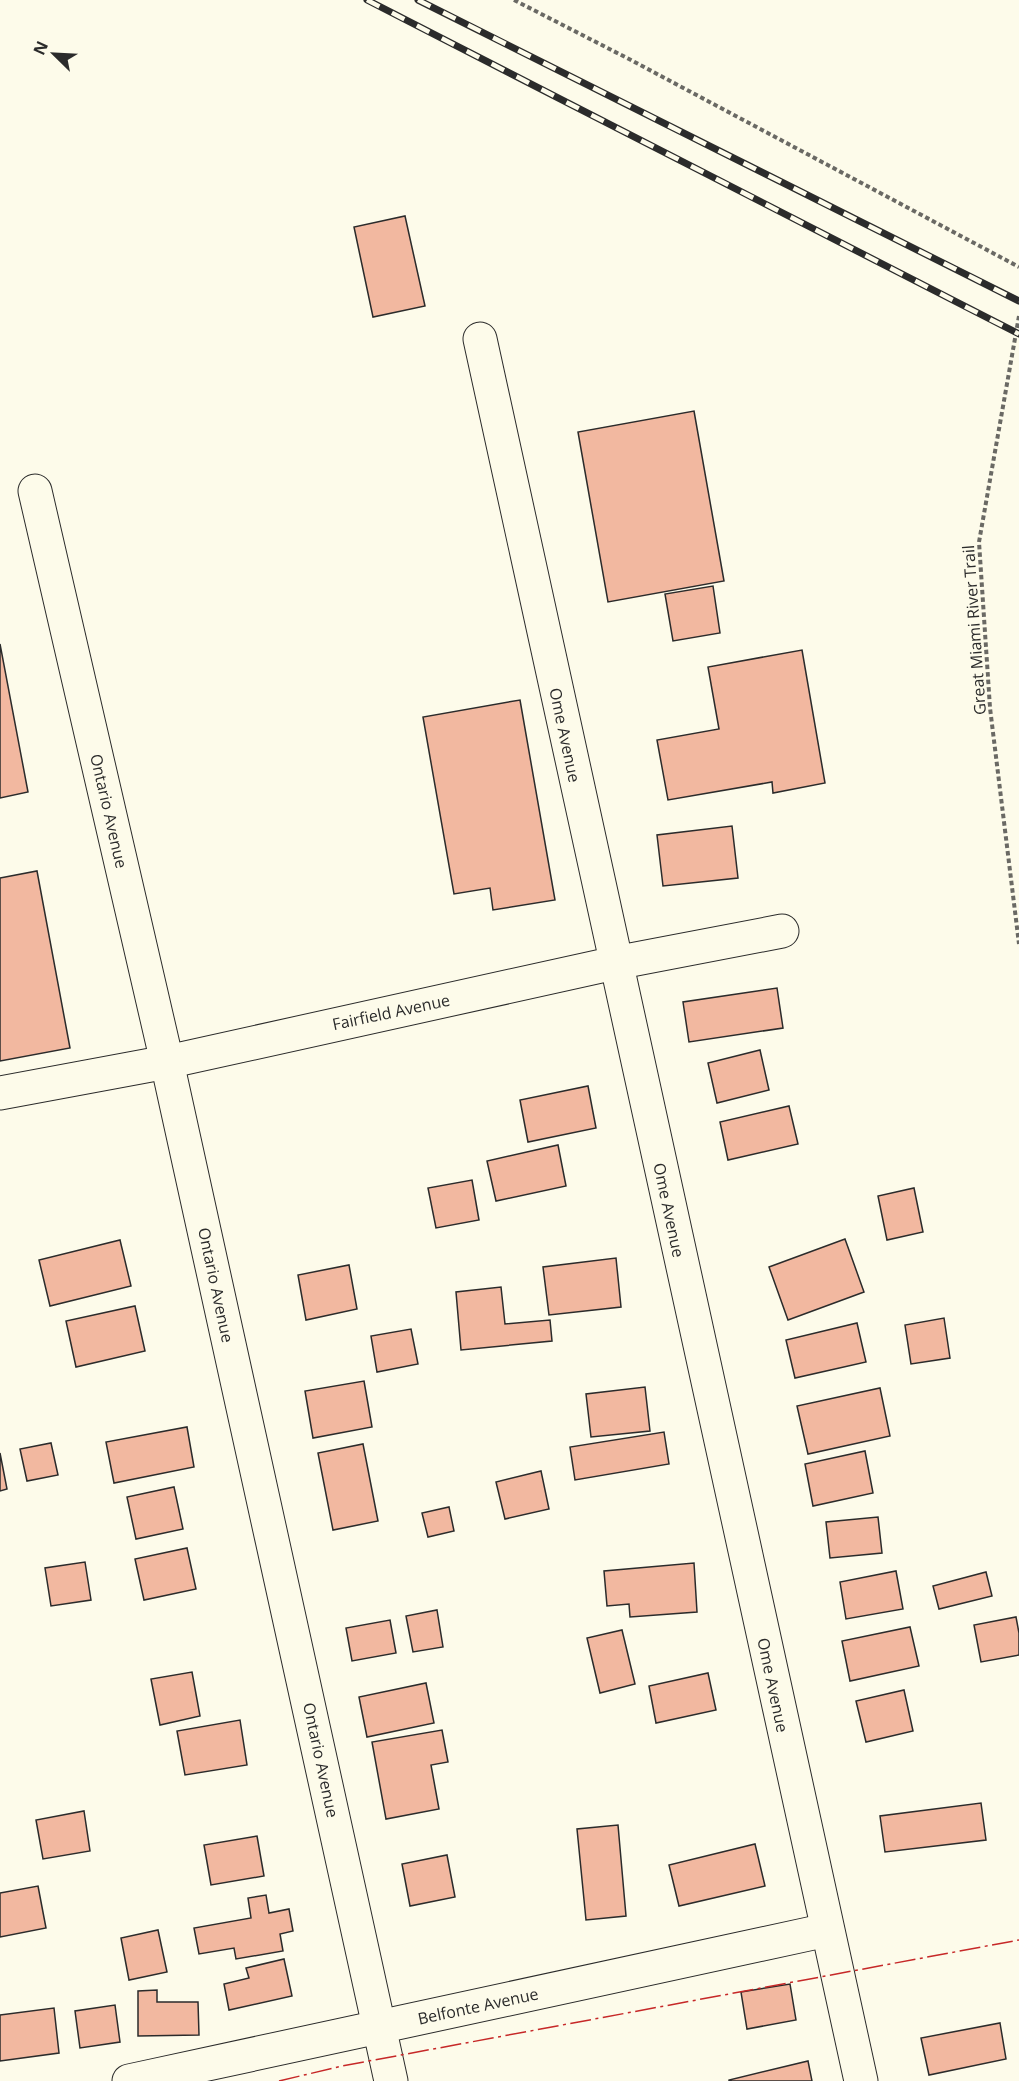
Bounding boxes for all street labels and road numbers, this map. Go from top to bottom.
street label: Great Miami River Trail [957,544,991,716]
street label: Ome Avenue [544,686,586,784]
street label: Ontario Avenue [85,752,133,870]
street label: Fairfield Avenue [330,989,452,1035]
street label: Ome Avenue [648,1161,690,1259]
street label: Ontario Avenue [193,1226,239,1344]
street label: Ome Avenue [752,1636,794,1734]
street label: Ontario Avenue [298,1701,344,1819]
street label: Belfonte Avenue [416,1982,540,2030]

